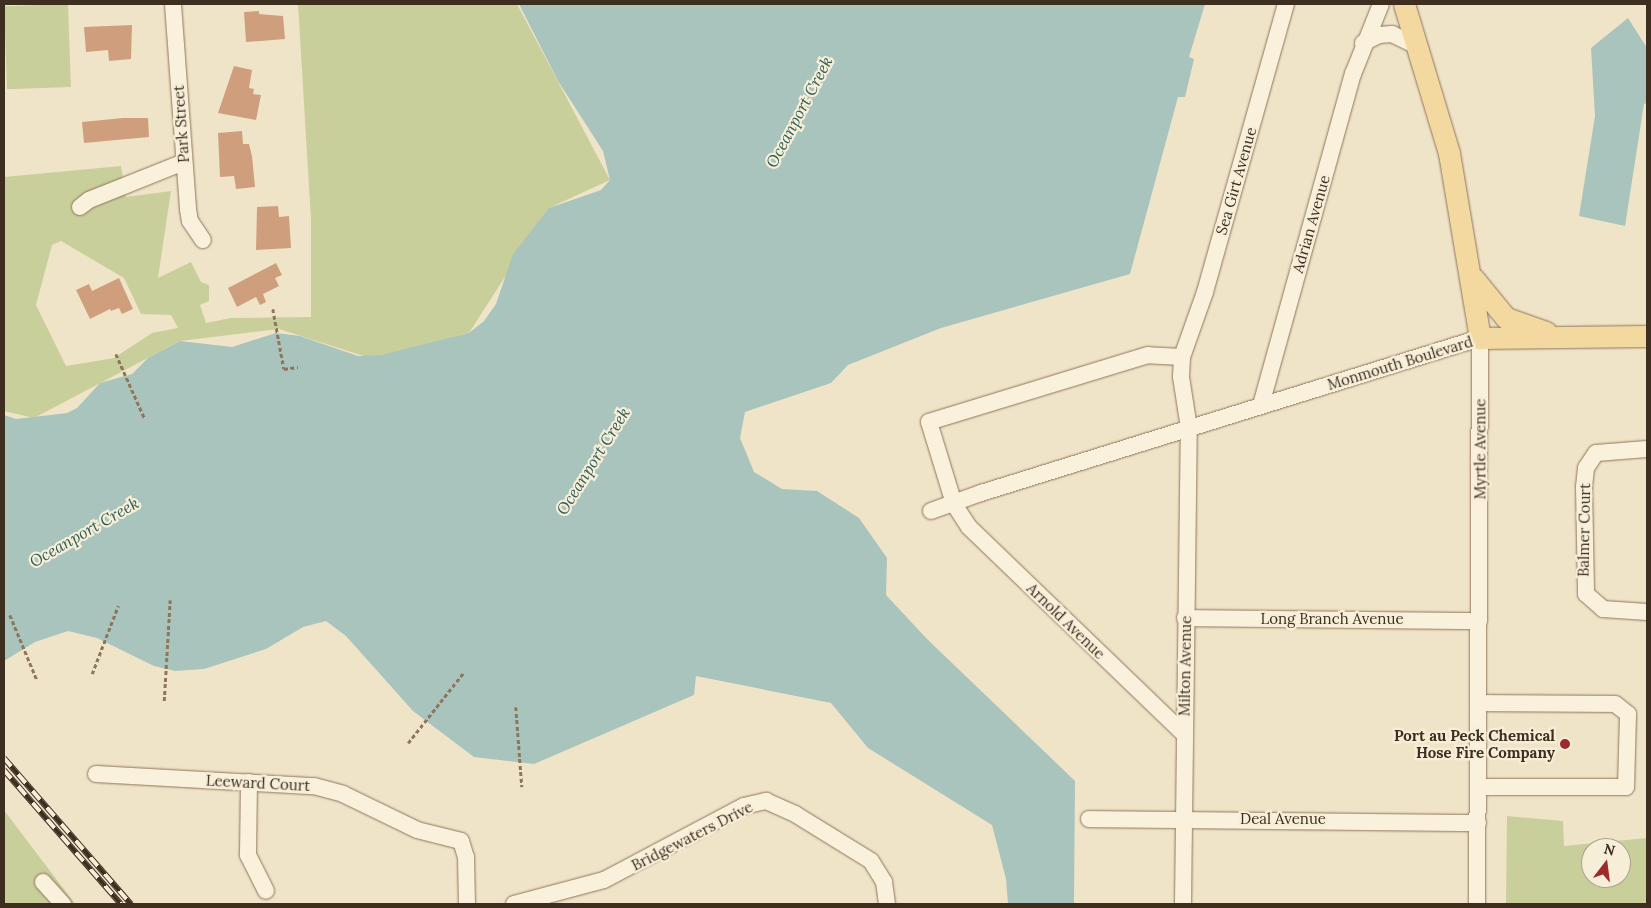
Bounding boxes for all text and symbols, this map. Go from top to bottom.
water label: Oceanport Creek [762,53,836,171]
street label: Park Street [169,85,193,163]
street label: Sea Girt Avenue [1212,125,1260,237]
street label: Adrian Avenue [1288,173,1334,275]
street label: Monmouth Boulevard [1325,332,1475,394]
street label: Myrtle Avenue [1471,399,1489,499]
water label: Oceanport Creek [552,404,634,518]
street label: Balmer Court [1574,483,1594,577]
water label: Oceanport Creek [26,493,142,571]
street label: Arnold Avenue [1023,579,1109,663]
street label: Long Branch Avenue [1260,610,1404,628]
street label: Milton Avenue [1175,616,1195,716]
place label: Port au Peck Chemical Hose Fire Company [1394,726,1555,761]
marker: Port au Peck Chemical Hose Fire Company [1559,738,1571,750]
street label: Leeward Court [205,771,311,795]
street label: Bridgewaters Drive [628,798,756,874]
street label: Deal Avenue [1240,810,1326,828]
north arrow [1581,838,1631,888]
text: N [1602,839,1617,860]

